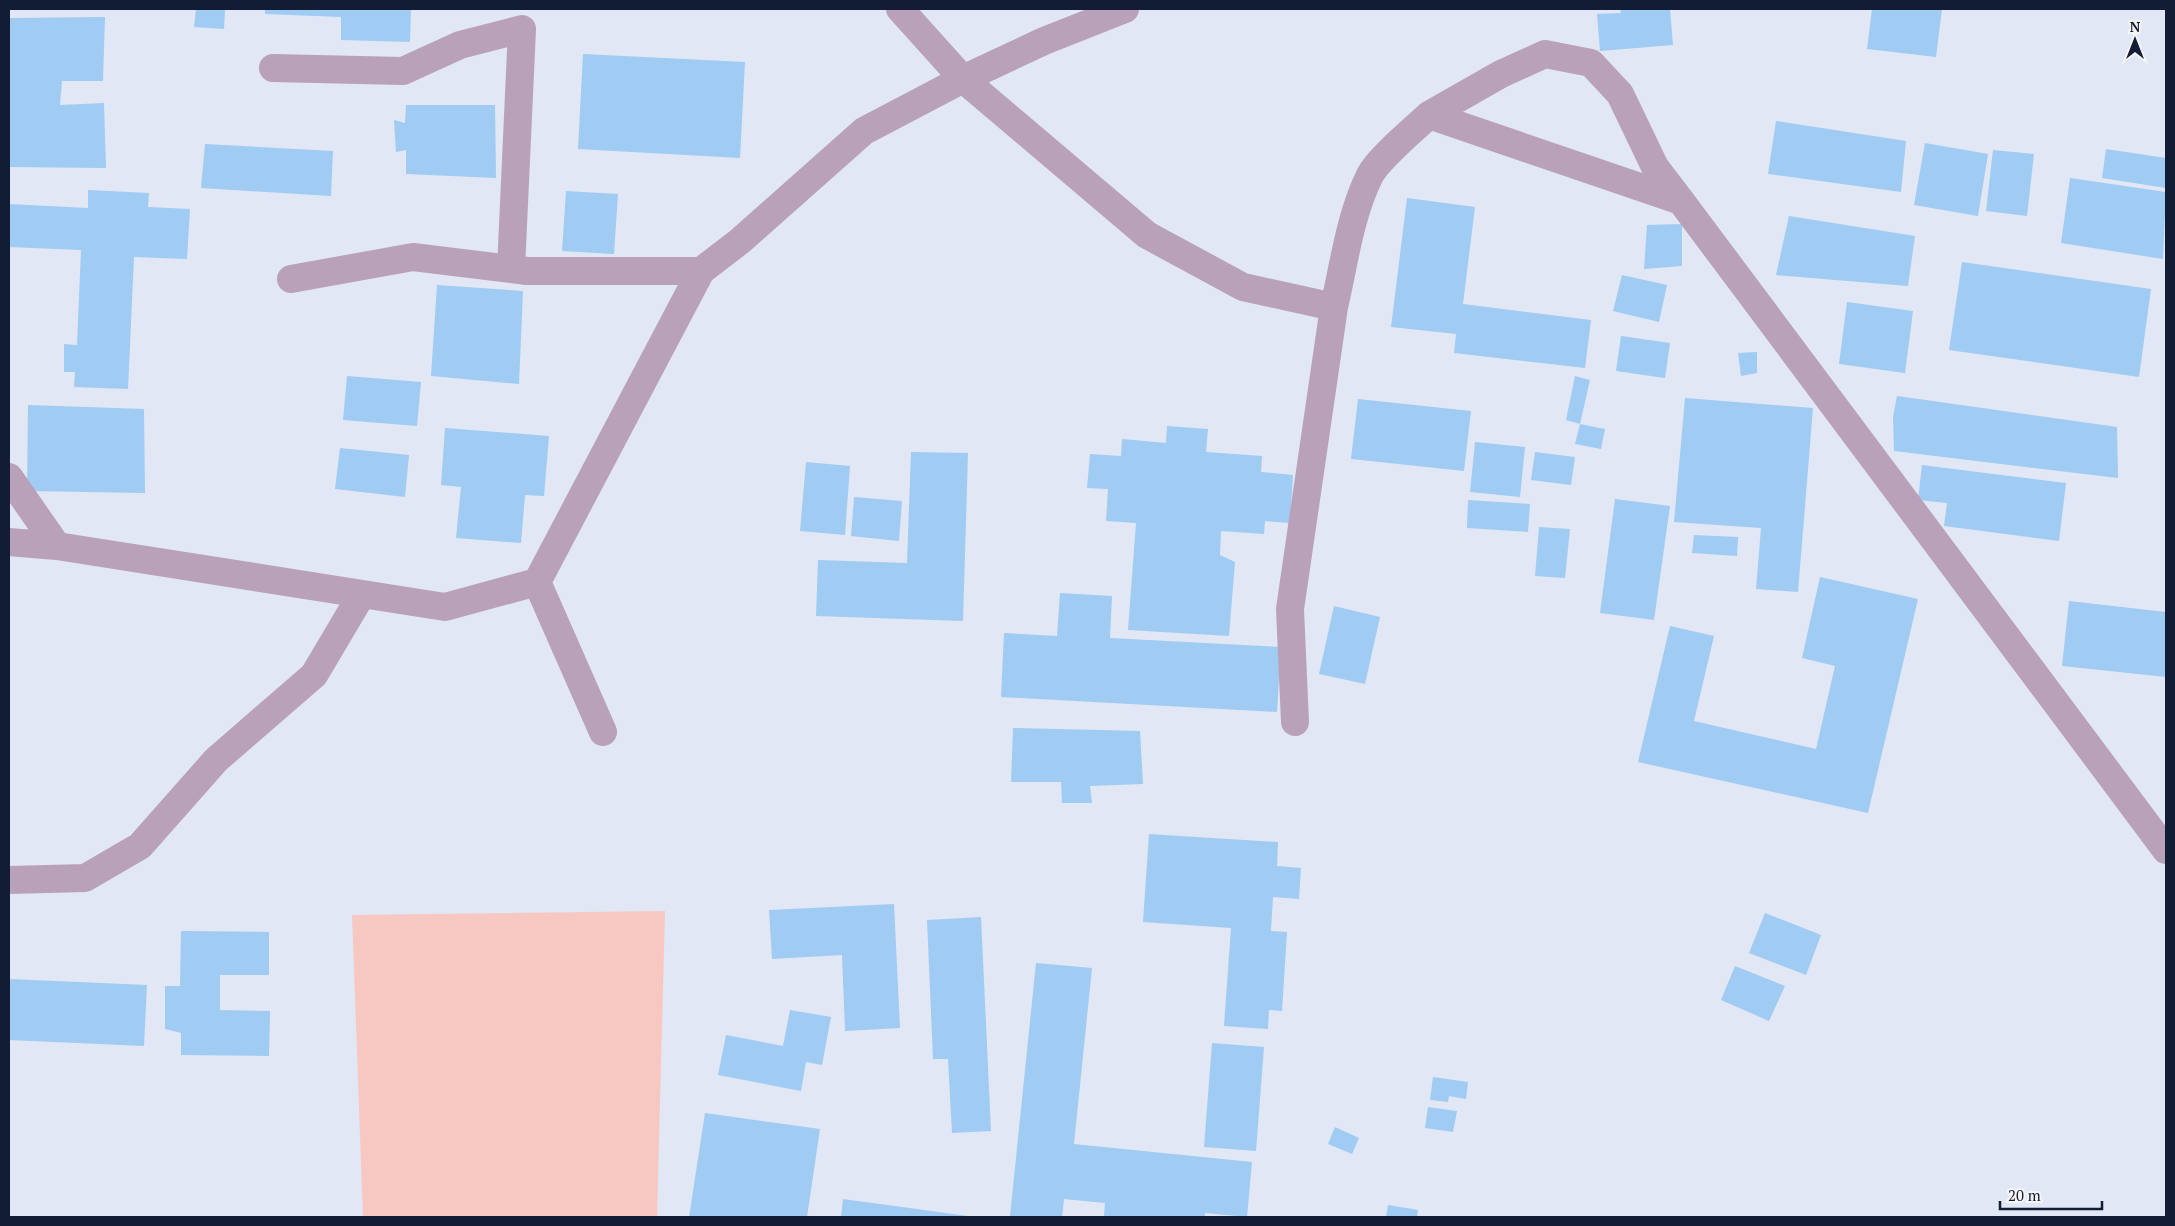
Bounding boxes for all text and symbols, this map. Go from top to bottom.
north arrow [2110,15,2160,65]
text: N [2130,17,2141,36]
scale bar [2000,1178,2102,1210]
text: 20 m [2008,1185,2041,1205]

